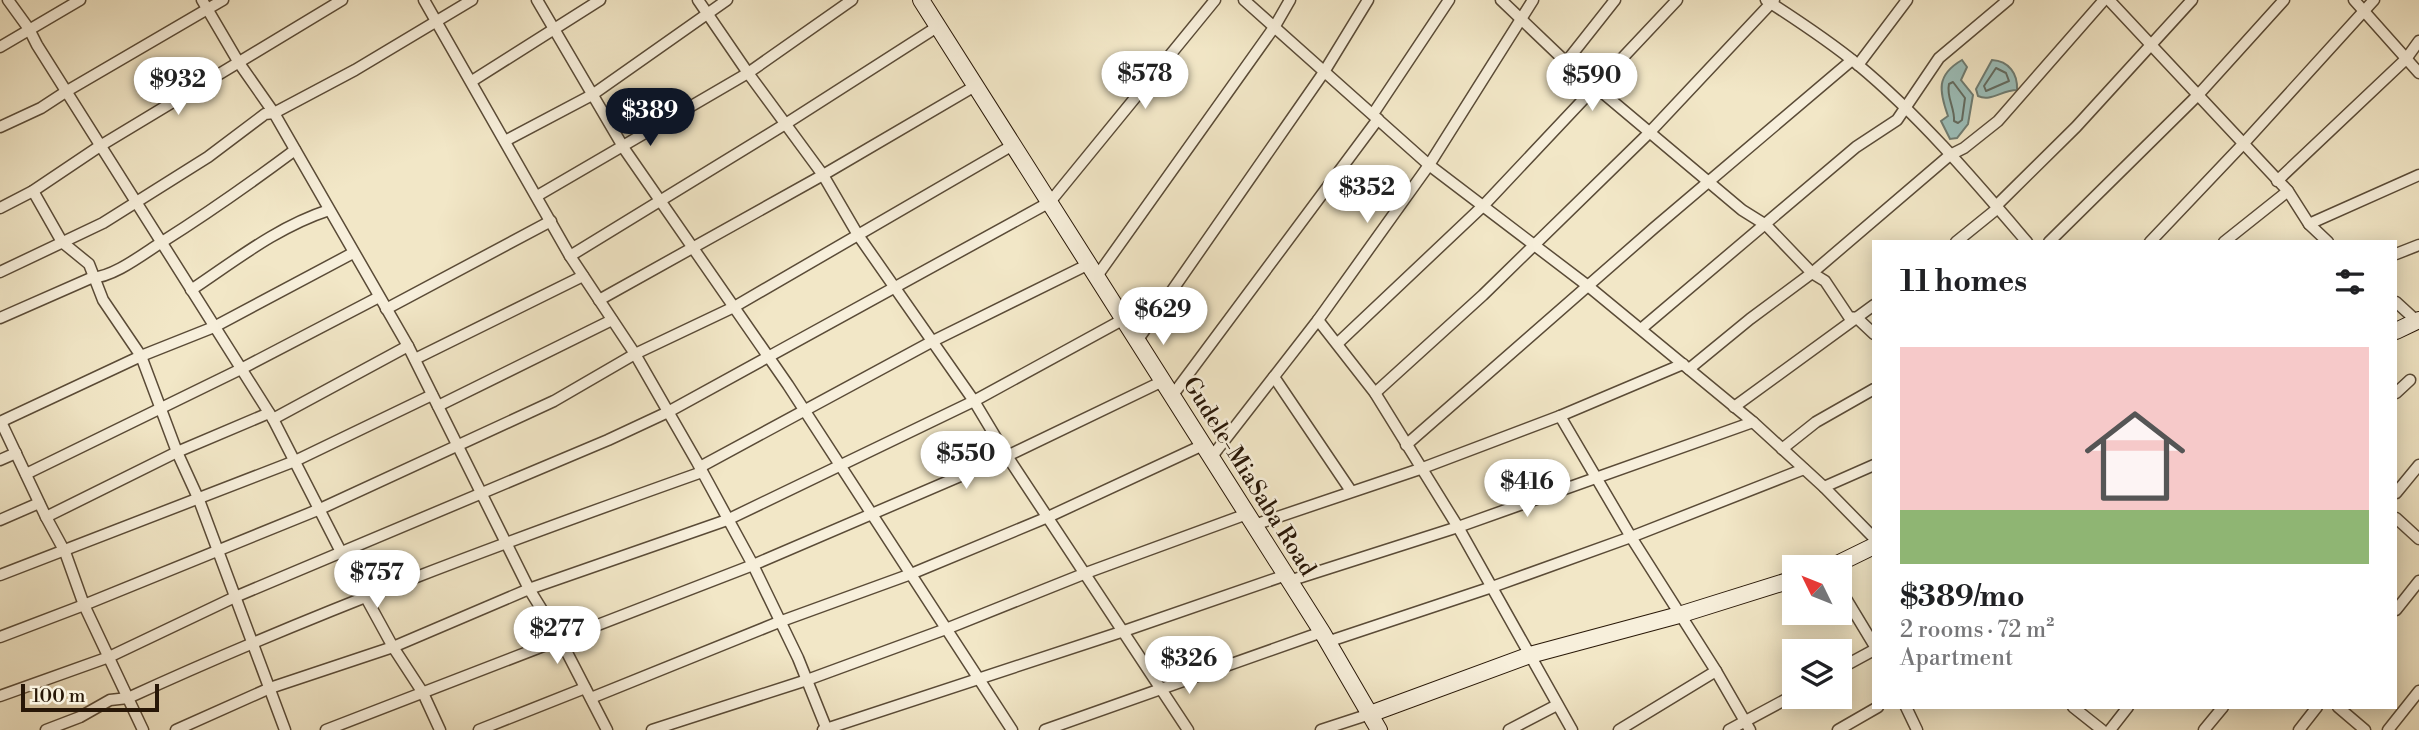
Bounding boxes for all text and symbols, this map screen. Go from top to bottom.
pin: $578 [1104,52,1186,111]
pin: $590 [1551,54,1633,113]
pin: $932 [137,58,219,117]
text: $578 [1117,60,1173,88]
text: $590 [1562,62,1622,90]
text: $932 [150,66,206,94]
pin: $389 [609,88,691,148]
text: $389 [622,97,678,125]
pin: $352 [1326,166,1408,225]
text: $352 [1339,174,1395,202]
text: 11 homes [1900,263,2027,301]
icon: filters [2331,263,2369,301]
pin: $629 [1122,288,1204,347]
text: $629 [1134,296,1192,324]
street label: Gudele-MiaSaba Road [1176,372,1322,581]
icon: home [2072,393,2198,519]
pin: $550 [925,432,1007,491]
text: $550 [937,440,995,468]
pin: $416 [1486,460,1568,519]
text: $416 [1500,468,1554,496]
pin: $757 [336,550,418,610]
north arrow [1782,555,1852,625]
map controls [1782,555,1852,709]
text: $757 [350,559,404,587]
text: $389/mo [1900,578,2025,616]
pin: $277 [516,606,598,666]
text: $277 [530,615,584,643]
text: 2 rooms · 72 m² [1900,616,2054,644]
pin: $326 [1148,636,1230,696]
button: layers [1782,639,1852,709]
text: Apartment [1900,644,2013,672]
text: $326 [1161,645,1217,673]
scale bar [21,681,159,713]
text: 100 m [32,684,85,708]

